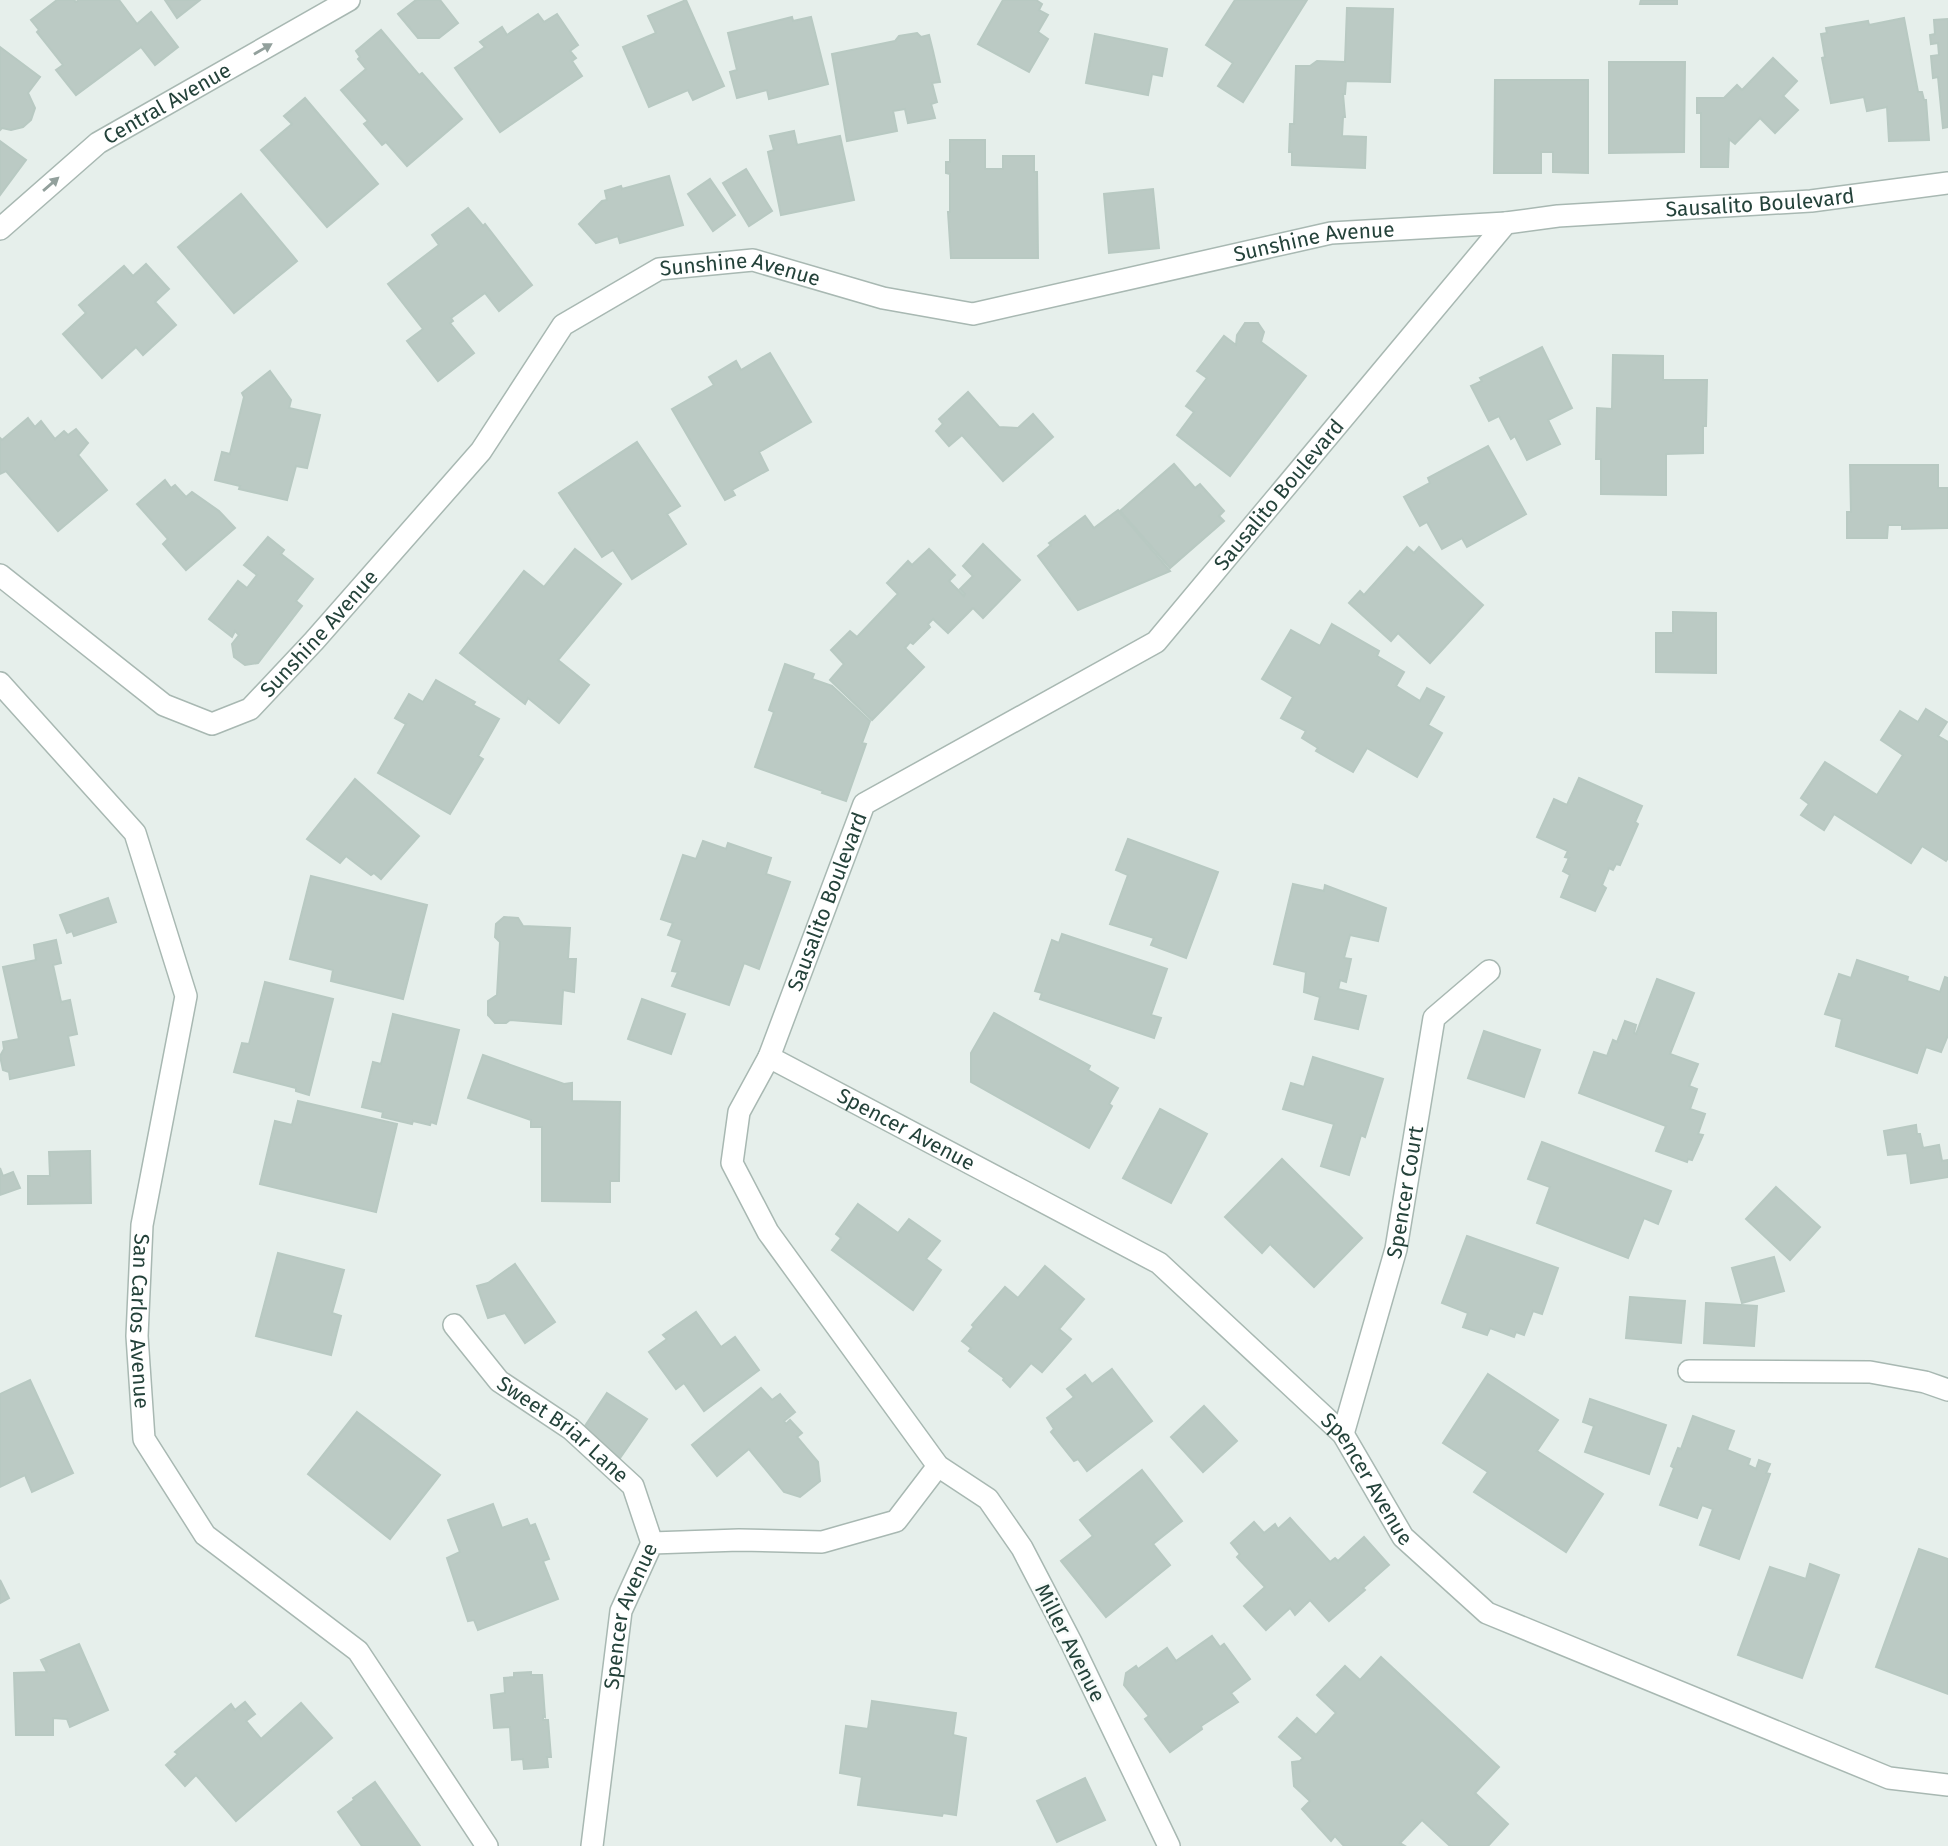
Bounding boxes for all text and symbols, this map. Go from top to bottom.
one-way arrow [254,43,273,55]
street label: Central Avenue [99,57,236,150]
one-way arrow [43,177,60,192]
street label: Sausalito Boulevard [1665,182,1856,223]
street label: Sunshine Avenue [1231,216,1395,268]
street label: Sunshine Avenue [659,247,823,292]
street label: Sausalito Boulevard [1208,414,1350,576]
street label: Sunshine Avenue [255,564,383,703]
street label: Sausalito Boulevard [782,808,873,995]
street label: Spencer Avenue [833,1082,979,1176]
street label: Spencer Court [1381,1124,1429,1262]
street label: San Carlos Avenue [124,1233,155,1409]
street label: Sweet Briar Lane [492,1370,634,1488]
street label: Spencer Avenue [1316,1407,1417,1552]
street label: Spencer Avenue [598,1539,663,1691]
street label: Miller Avenue [1029,1580,1111,1706]

